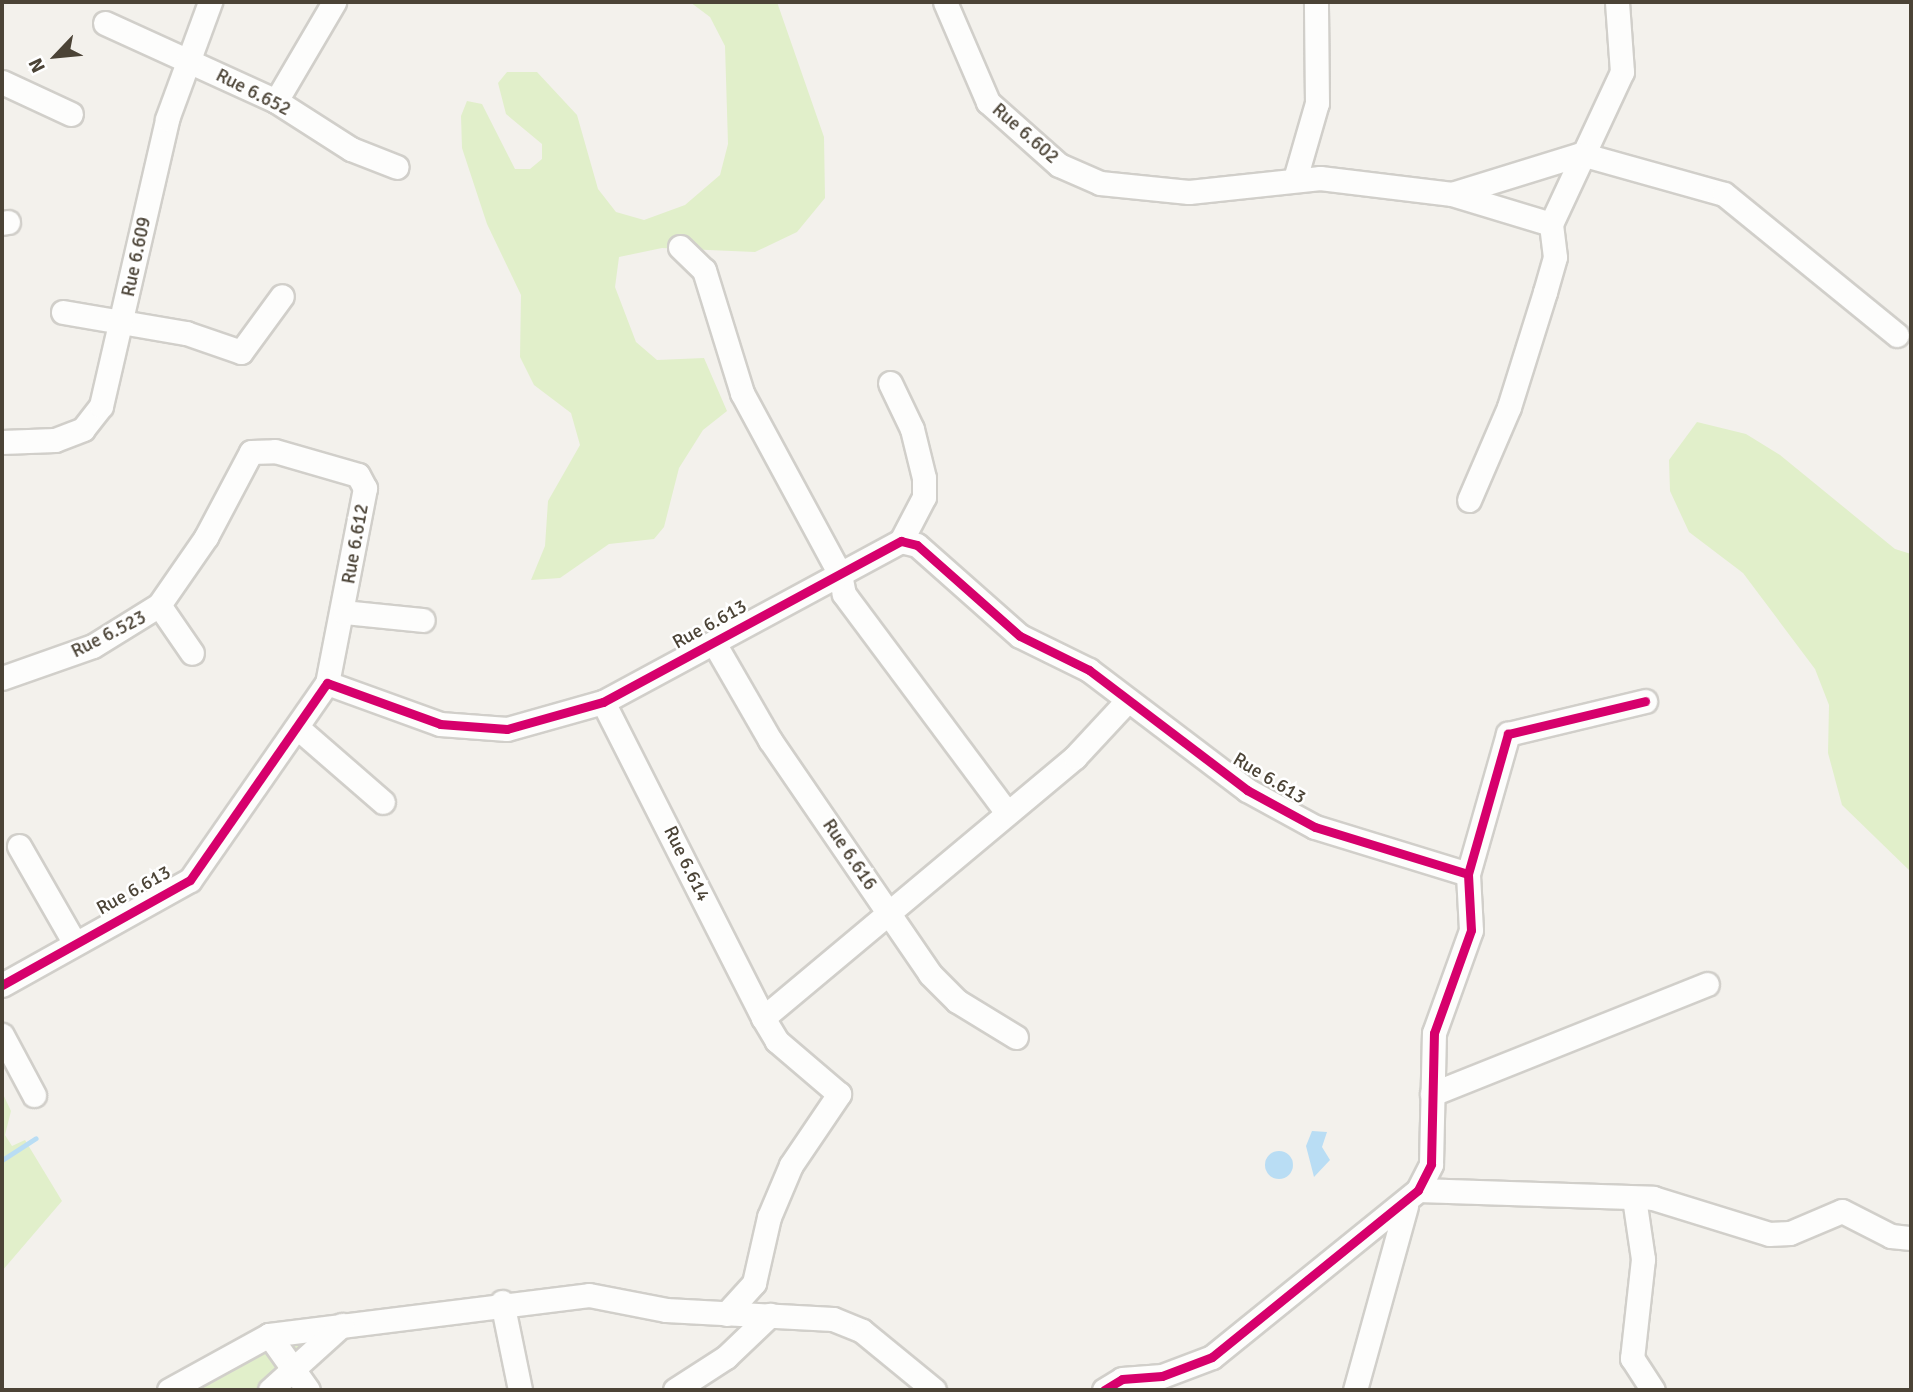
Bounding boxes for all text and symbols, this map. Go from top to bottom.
north arrow [21,21,91,91]
text: N [23,54,51,76]
street label: Rue 6.652 [212,64,294,122]
street label: Rue 6.602 [987,99,1063,169]
street label: Rue 6.609 [117,215,157,299]
street label: Rue 6.612 [338,502,374,586]
street label: Rue 6.613 [669,595,751,655]
street label: Rue 6.523 [68,606,150,664]
street label: Rue 6.613 [1228,748,1310,810]
street label: Rue 6.616 [817,815,881,895]
street label: Rue 6.614 [658,823,714,905]
street label: Rue 6.613 [93,861,175,921]

